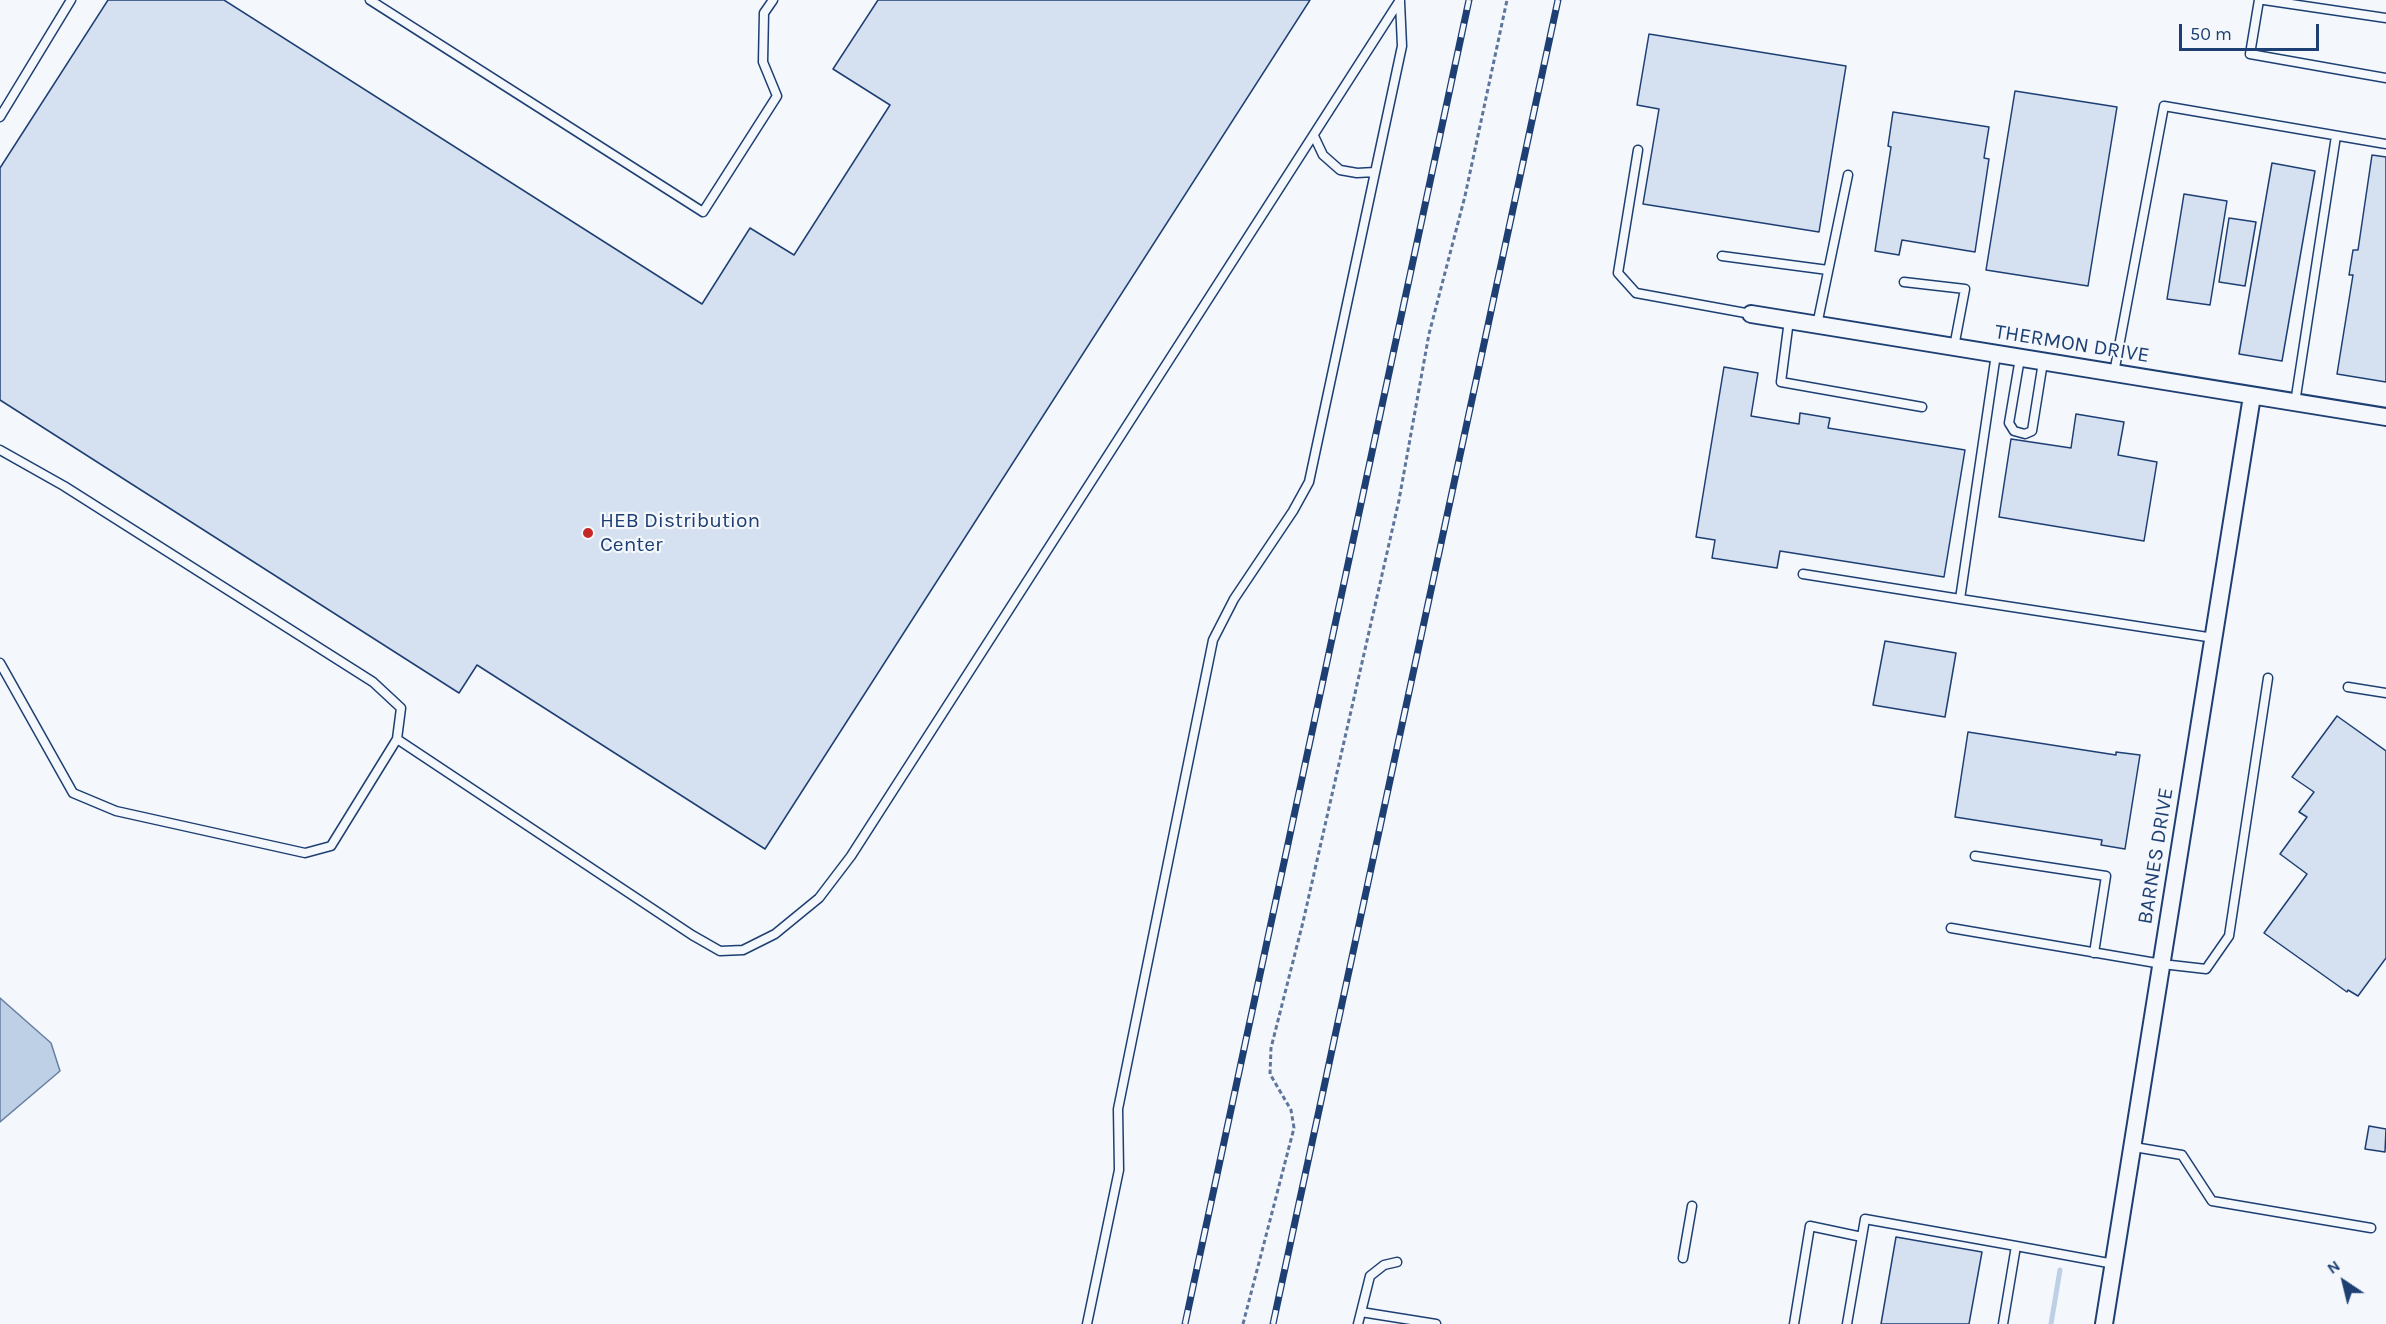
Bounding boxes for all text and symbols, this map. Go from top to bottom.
scale bar [2182,12,2322,50]
text: 50 m [2190,23,2232,45]
street label: THERMON DRIVE [1993,319,2151,369]
place label: HEB Distribution Center [600,508,760,558]
marker: HEB Distribution Center [581,526,595,540]
street label: BARNES DRIVE [2133,786,2179,926]
north arrow [2314,1252,2374,1312]
text: N [2323,1256,2344,1278]

